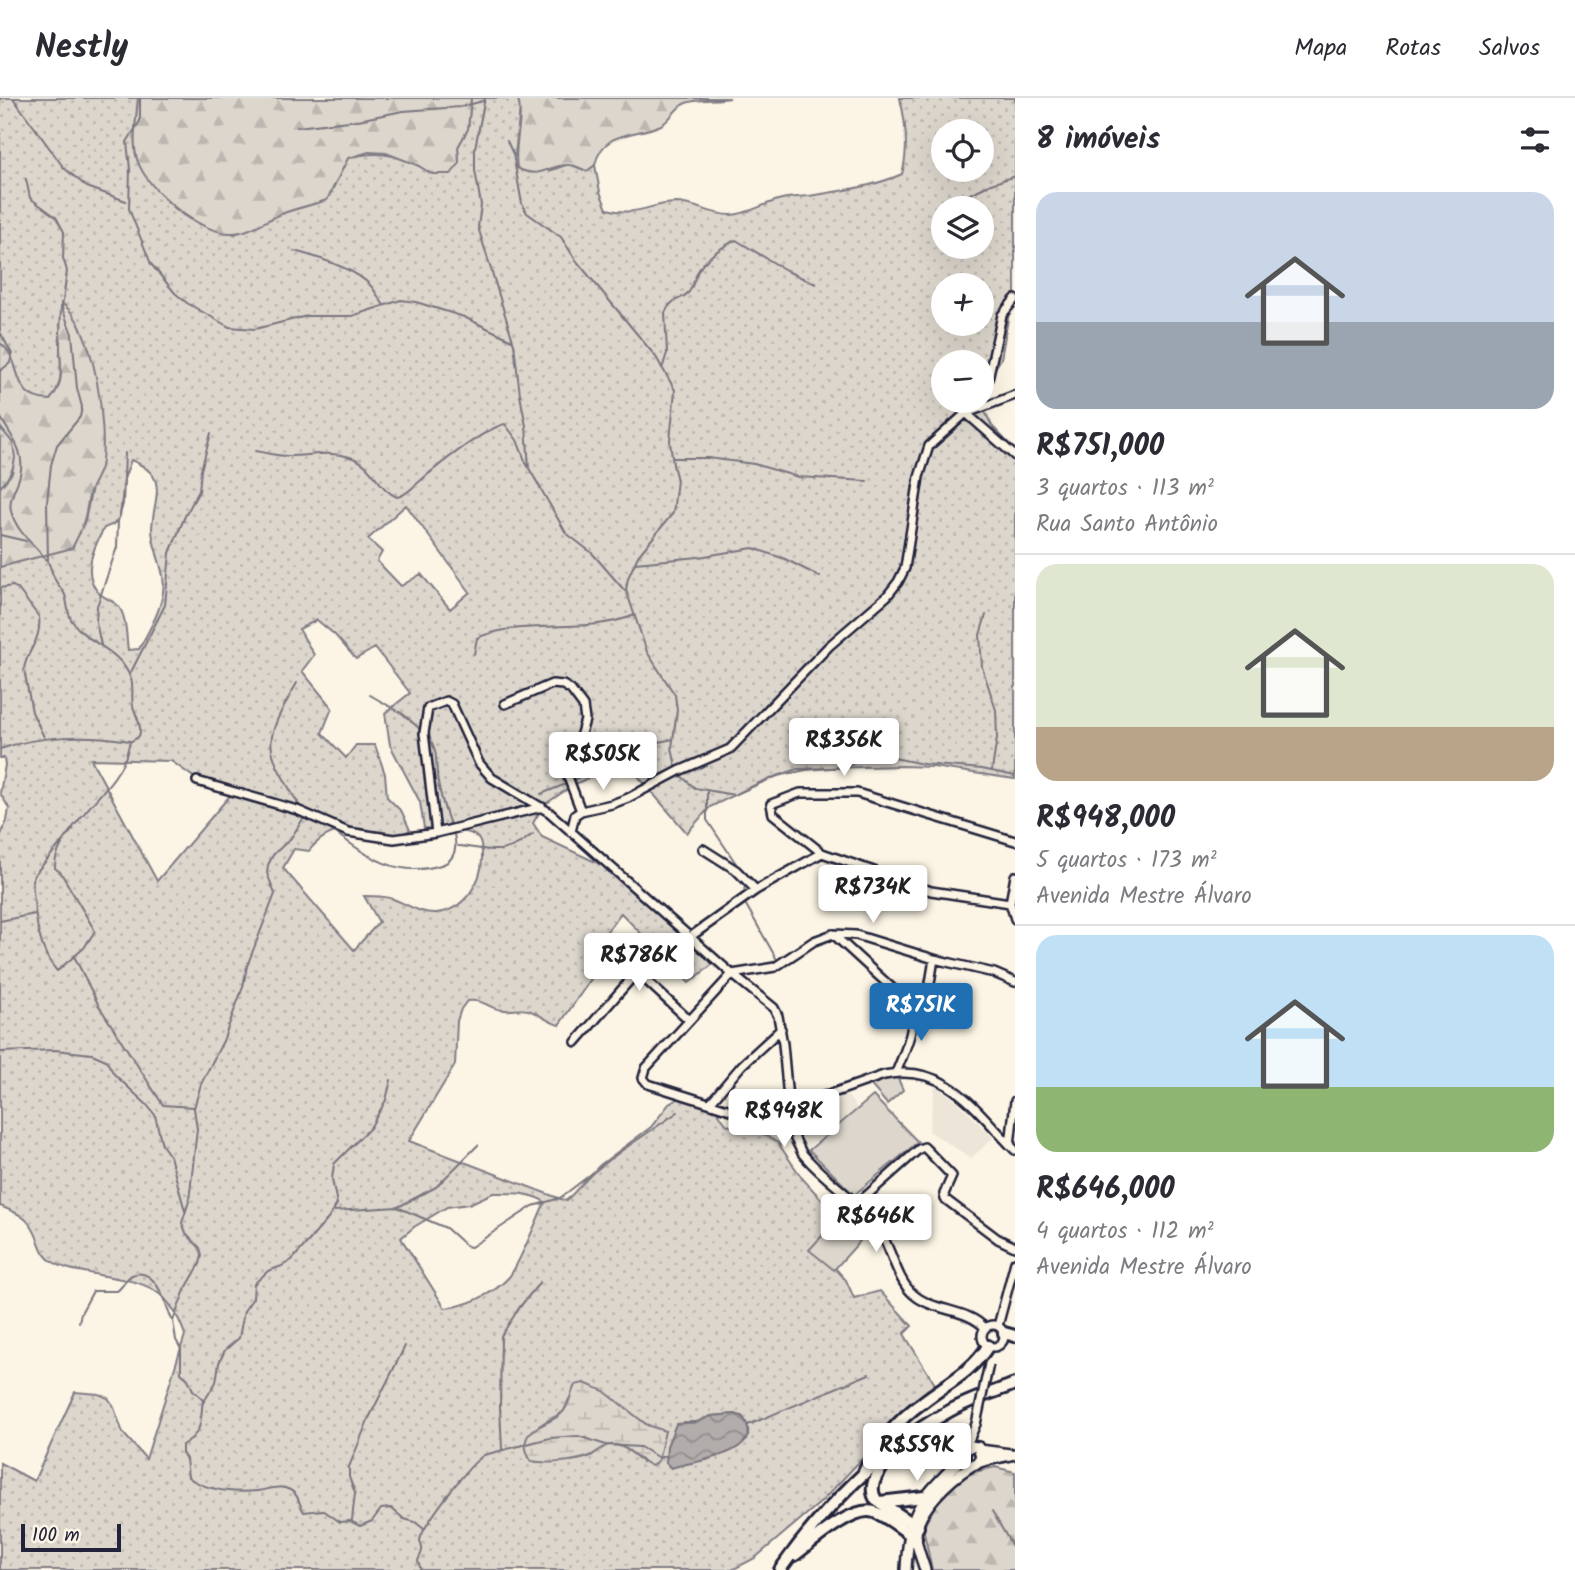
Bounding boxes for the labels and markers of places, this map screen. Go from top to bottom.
pin: R$356K [787,718,901,778]
pin: R$505K [546,732,660,792]
pin: R$734K [816,866,930,925]
pin: R$786K [582,934,696,993]
pin: R$751K [864,984,978,1043]
pin: R$948K [727,1090,841,1149]
pin: R$646K [819,1194,933,1254]
pin: R$559K [860,1424,974,1483]

